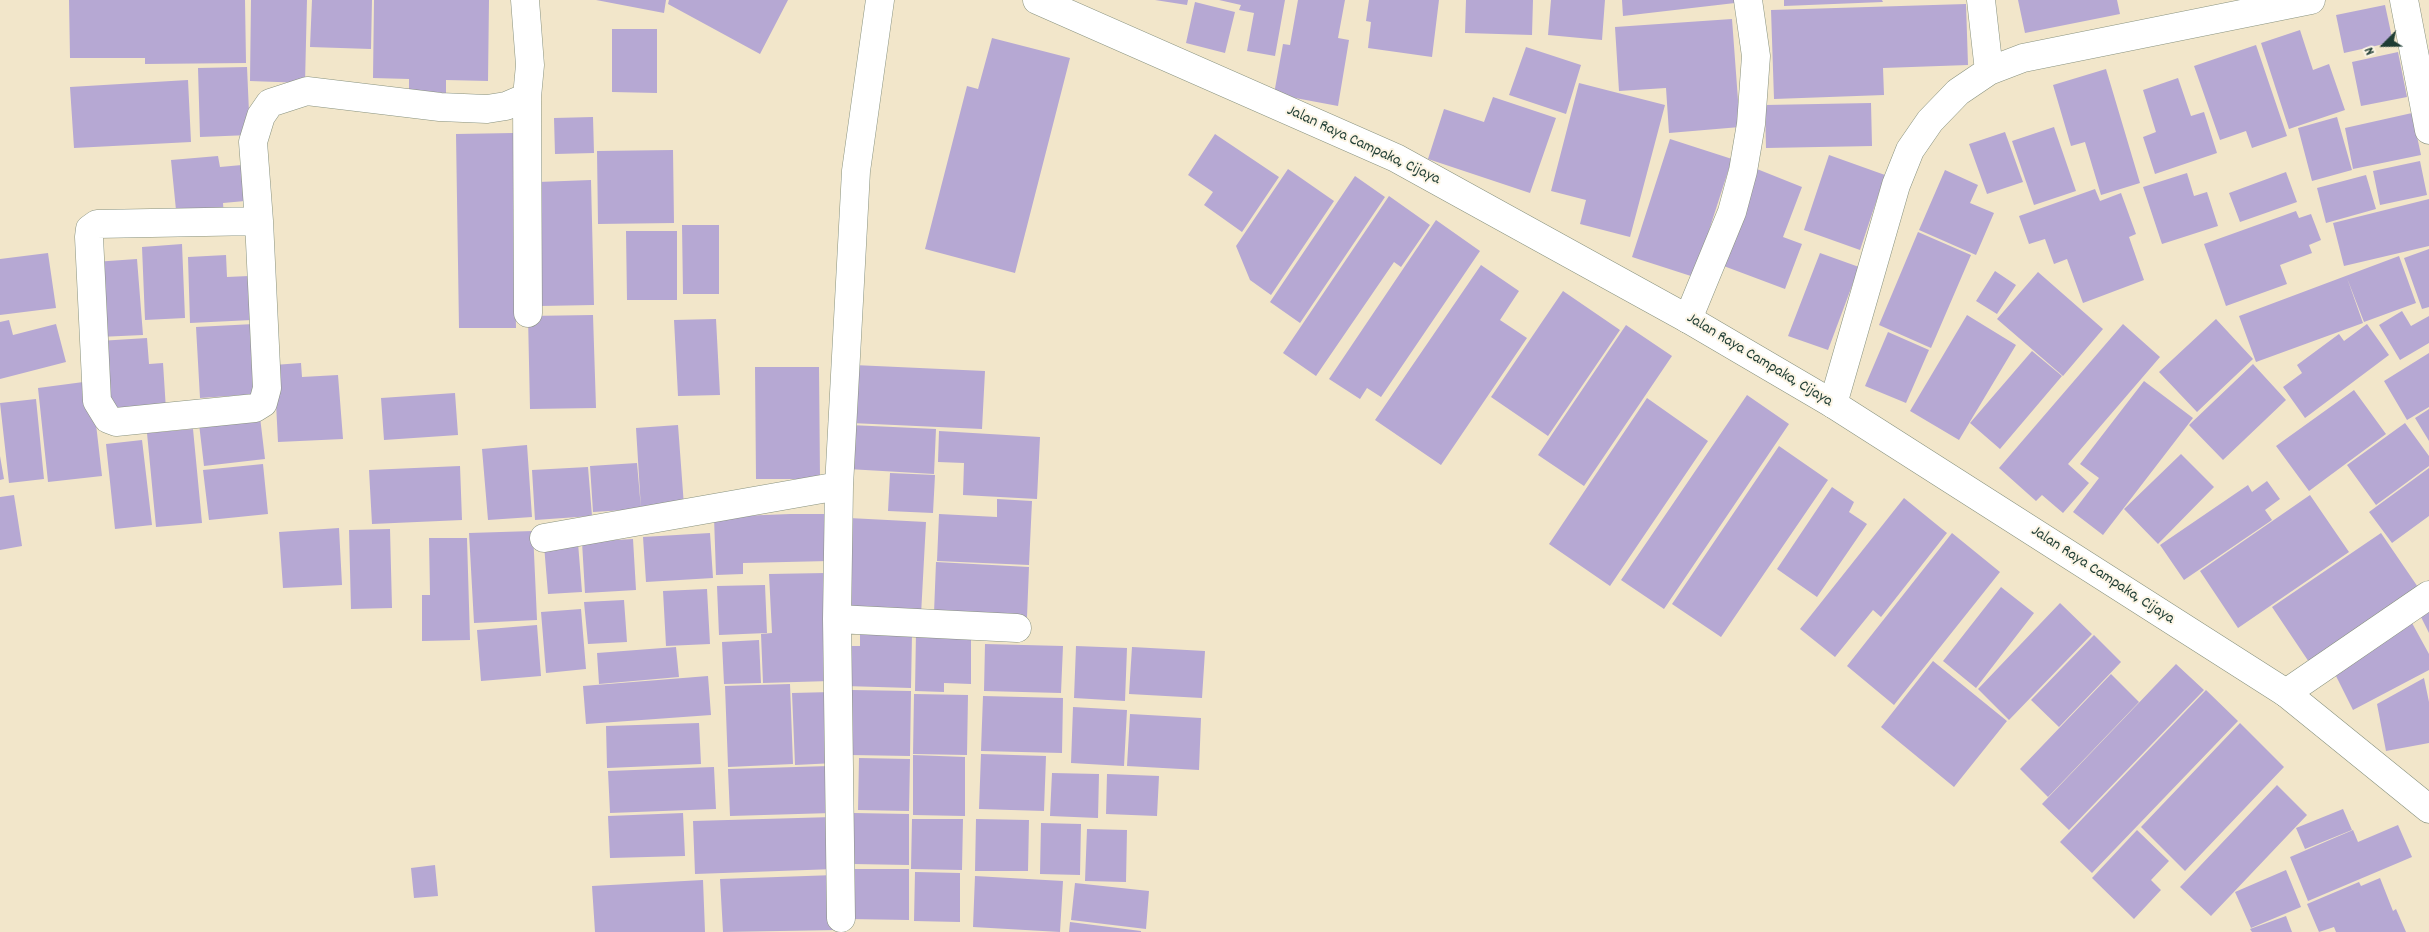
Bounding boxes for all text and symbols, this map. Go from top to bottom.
north arrow [2359,20,2409,70]
text: N [2360,44,2381,58]
street label: Jalan Raya Campaka, Cijaya [1283,102,1443,190]
street label: Jalan Raya Campaka, Cijaya [1682,310,1836,412]
street label: Jalan Raya Campaka, Cijaya [2027,522,2177,630]

